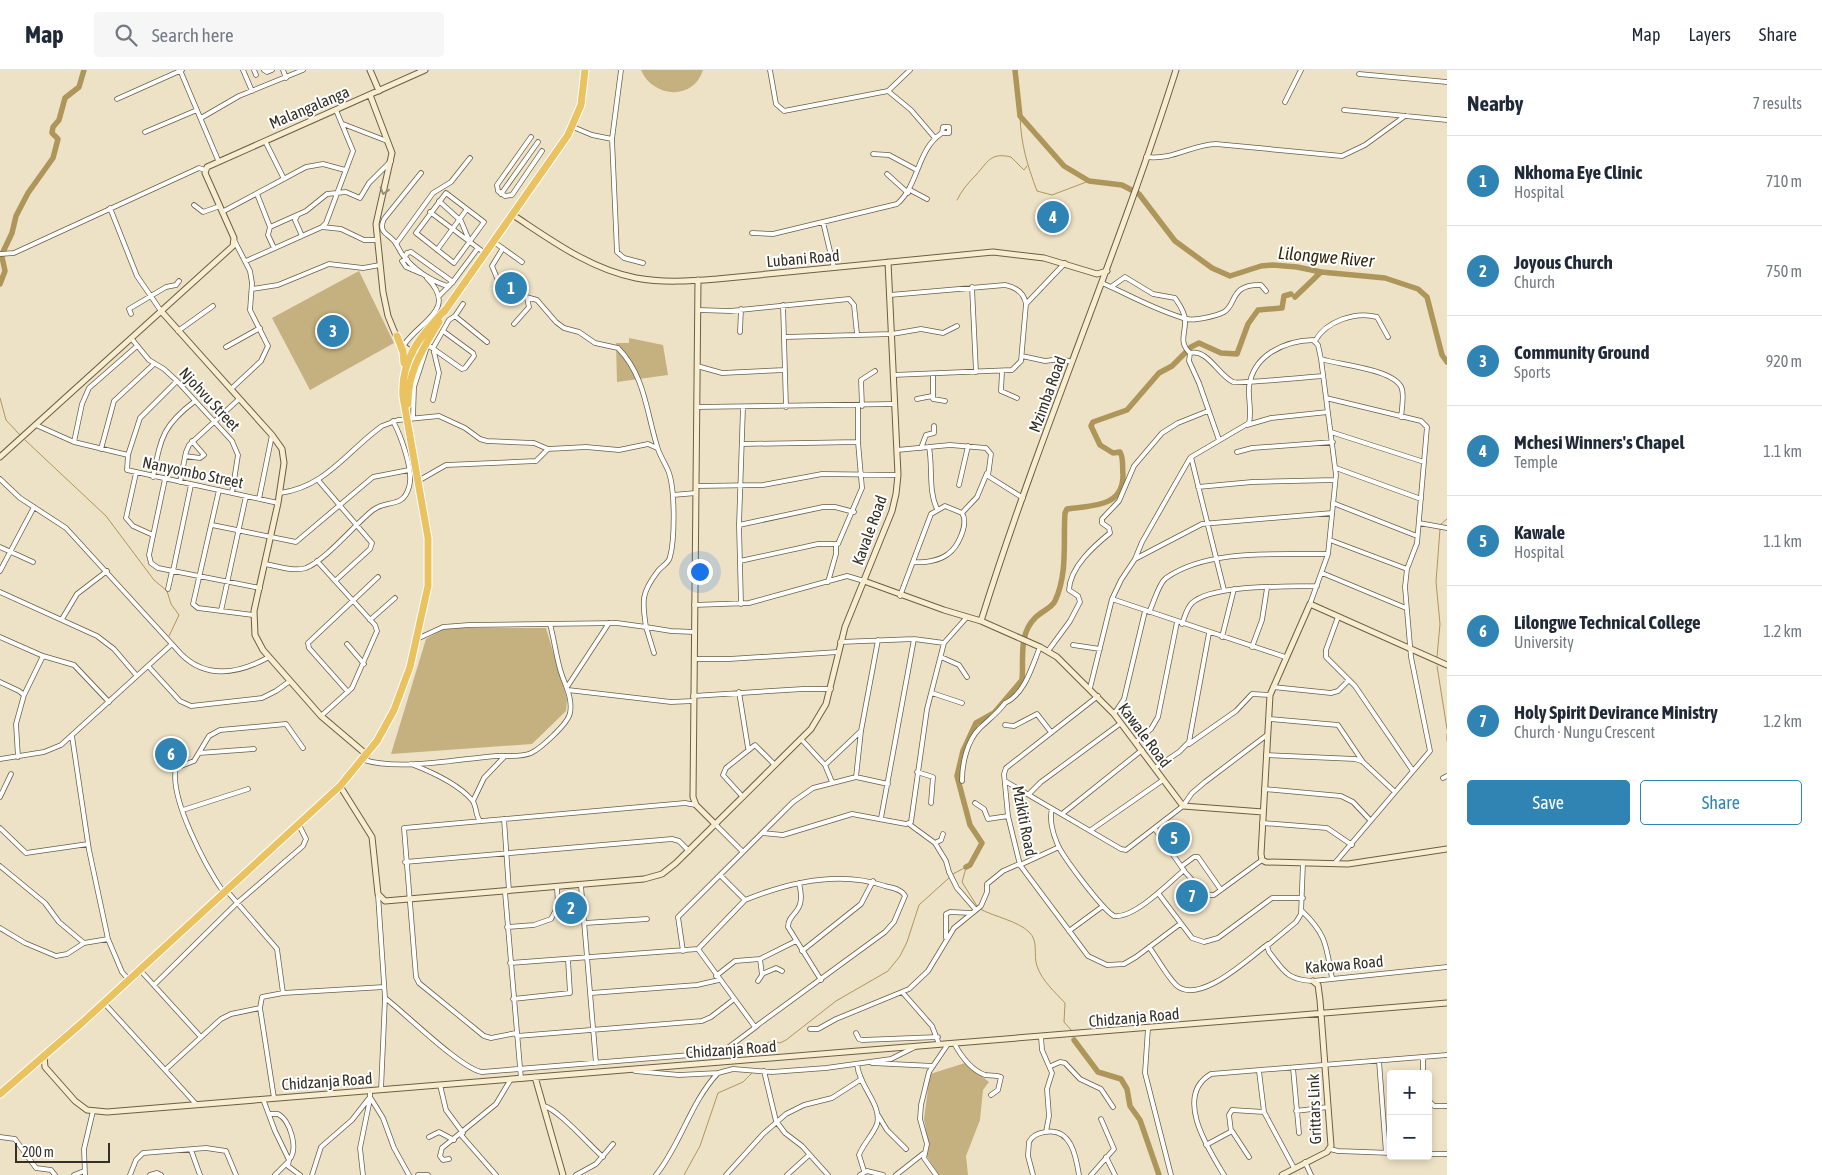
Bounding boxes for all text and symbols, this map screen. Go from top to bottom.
search box [94,12,444,57]
text: Map [25,21,64,48]
icon: search [112,21,140,49]
text: Search here [152,24,234,46]
text: Map [1631,24,1660,45]
text: Layers [1688,24,1731,45]
text: Share [1759,24,1797,45]
street label: Malangalanga [266,82,352,133]
text: Nearby [1467,91,1523,115]
text: 7 results [1752,94,1802,112]
text: Nkhoma Eye Clinic [1514,161,1642,183]
text: 1 [1479,172,1487,190]
text: 710 m [1766,172,1802,190]
text: Hospital [1514,183,1564,201]
one-way arrow [379,186,389,194]
pin: 4 [1037,198,1069,236]
water label: Lilongwe River [1277,242,1376,271]
street label: Lubani Road [766,246,840,270]
text: Joyous Church [1514,251,1613,273]
text: 2 [1479,262,1487,280]
text: 750 m [1766,262,1802,280]
pin: 1 [495,269,527,307]
text: Church [1514,273,1555,291]
pin: 3 [317,312,349,350]
text: Community Ground [1514,341,1650,363]
text: 3 [1479,352,1487,370]
text: 920 m [1766,352,1802,370]
street label: Mzimba Road [1025,354,1069,434]
text: Sports [1514,363,1551,381]
street label: Njohvu Street [175,364,244,435]
text: Mchesi Winners's Chapel [1514,431,1685,453]
text: 4 [1479,442,1487,460]
text: 1.1 km [1763,442,1802,460]
street label: Nanyombo Street [141,453,245,493]
text: Temple [1514,453,1558,471]
street label: Kavale Road [848,493,890,567]
text: Kawale [1514,521,1565,543]
text: 5 [1479,532,1487,550]
text: 1.1 km [1763,532,1802,550]
text: Hospital [1514,543,1564,561]
your location [687,559,713,585]
text: Lilongwe Technical College [1514,611,1701,633]
text: 6 [1479,622,1487,640]
text: 1.2 km [1763,622,1802,640]
text: University [1514,633,1574,651]
street label: Kawale Road [1115,699,1175,771]
text: Holy Spirit Devirance Ministry [1514,701,1718,723]
text: 7 [1479,712,1487,730]
text: 1.2 km [1763,712,1802,730]
text: Church · Nungu Crescent [1514,723,1655,741]
pin: 6 [155,735,187,773]
button: Save [1467,780,1630,825]
button: Share [1640,780,1802,825]
street label: Mzikiti Road [1009,784,1041,858]
pin: 5 [1158,819,1190,857]
pin: 7 [1176,877,1208,915]
pin: 2 [555,889,587,927]
street label: Kakowa Road [1304,952,1384,976]
street label: Chidzanja Road [1088,1004,1180,1031]
street label: Chidzanja Road [685,1037,777,1062]
street label: Chidzanja Road [281,1069,373,1094]
map controls [1387,1070,1432,1160]
button: + [1387,1070,1432,1115]
street label: Grittars Link [1304,1073,1324,1145]
button: − [1387,1115,1432,1160]
scale bar [15,1140,110,1163]
text: 200 m [22,1144,54,1160]

